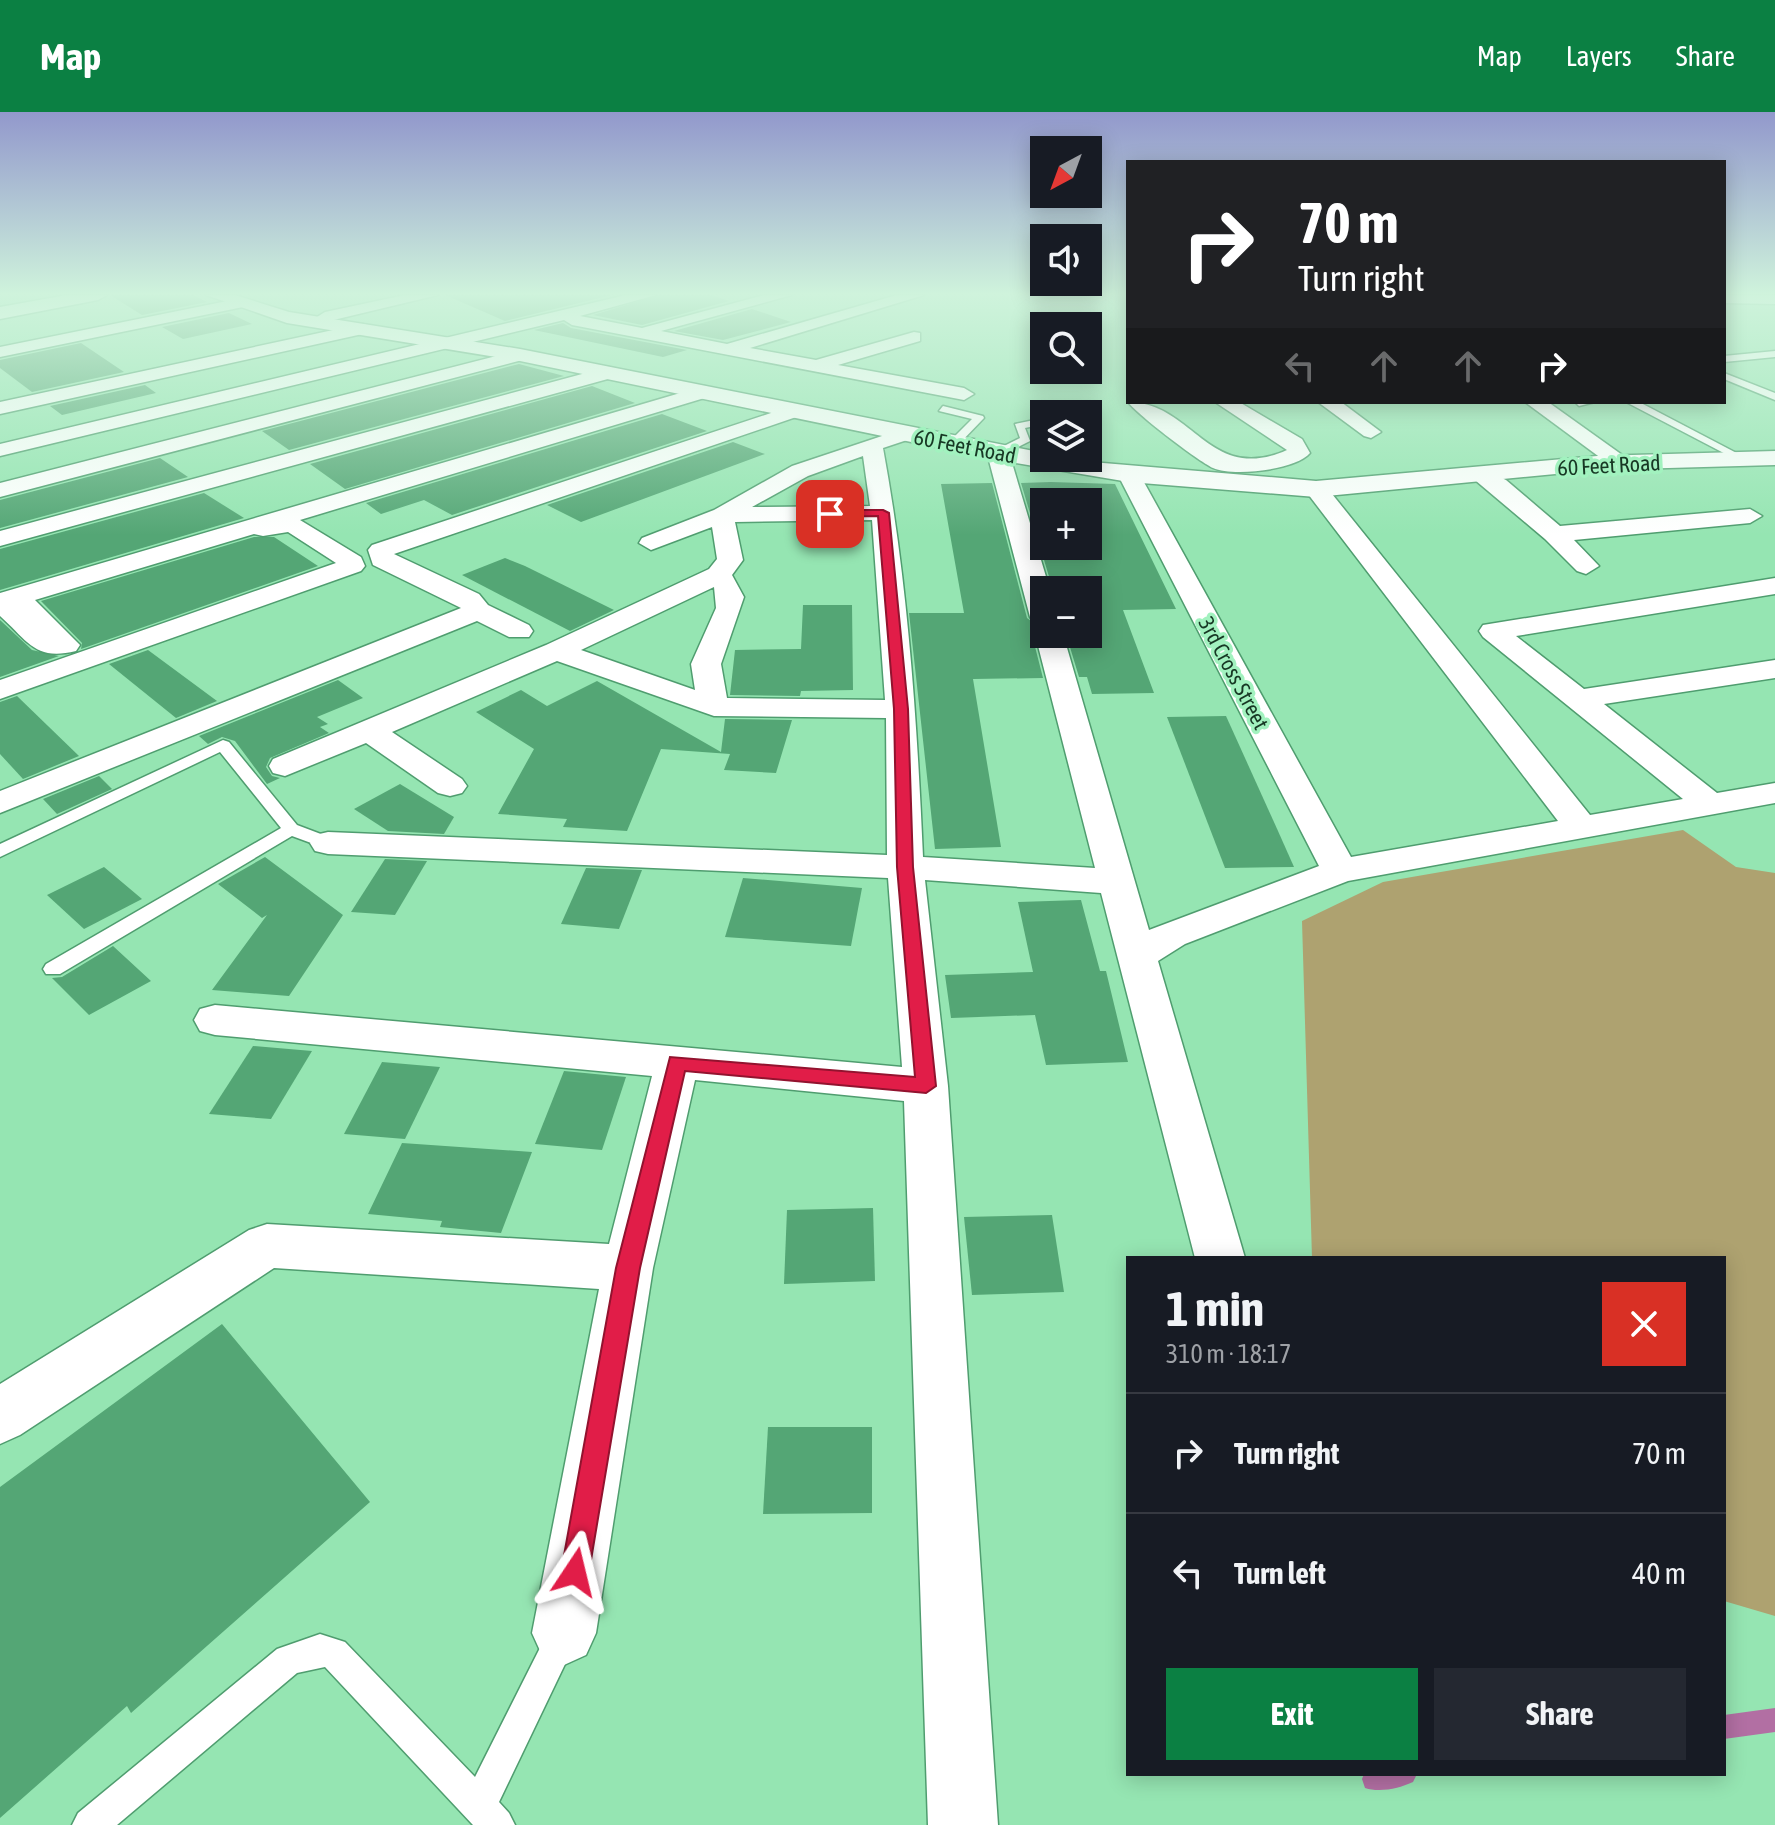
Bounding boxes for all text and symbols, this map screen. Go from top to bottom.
text: Map [40,35,101,78]
text: Map [1477,40,1522,72]
text: Layers [1566,40,1632,72]
text: Share [1676,40,1735,72]
north arrow [1030,136,1102,208]
map controls [1030,136,1102,648]
text: 70 m [1298,191,1399,255]
icon: right [1166,192,1270,296]
button: sound [1030,224,1102,296]
text: Turn right [1298,257,1425,299]
button: search [1030,312,1102,384]
icon: left [1278,344,1322,388]
icon: ahead [1362,344,1406,388]
icon: ahead [1446,344,1490,388]
icon: right [1530,344,1574,388]
button: layers [1030,400,1102,472]
street label: 60 Feet Road [912,423,1018,469]
street label: 60 Feet Road [1557,449,1661,481]
pin [796,480,864,548]
button: + [1030,488,1102,560]
icon: arrive [808,492,852,536]
button: − [1030,576,1102,648]
street label: 3rd Cross Street [1193,612,1275,734]
text: 1 min [1166,1281,1264,1336]
button: close [1602,1282,1686,1366]
text: 310 m · 18:17 [1166,1339,1291,1369]
icon: right [1166,1431,1210,1475]
text: Turn right [1234,1436,1340,1470]
text: 70 m [1632,1436,1686,1470]
position arrow [533,1530,617,1614]
icon: left [1166,1551,1210,1595]
text: Turn left [1234,1556,1326,1590]
text: 40 m [1632,1556,1686,1590]
button: Exit [1166,1668,1418,1760]
button: Share [1434,1668,1686,1760]

